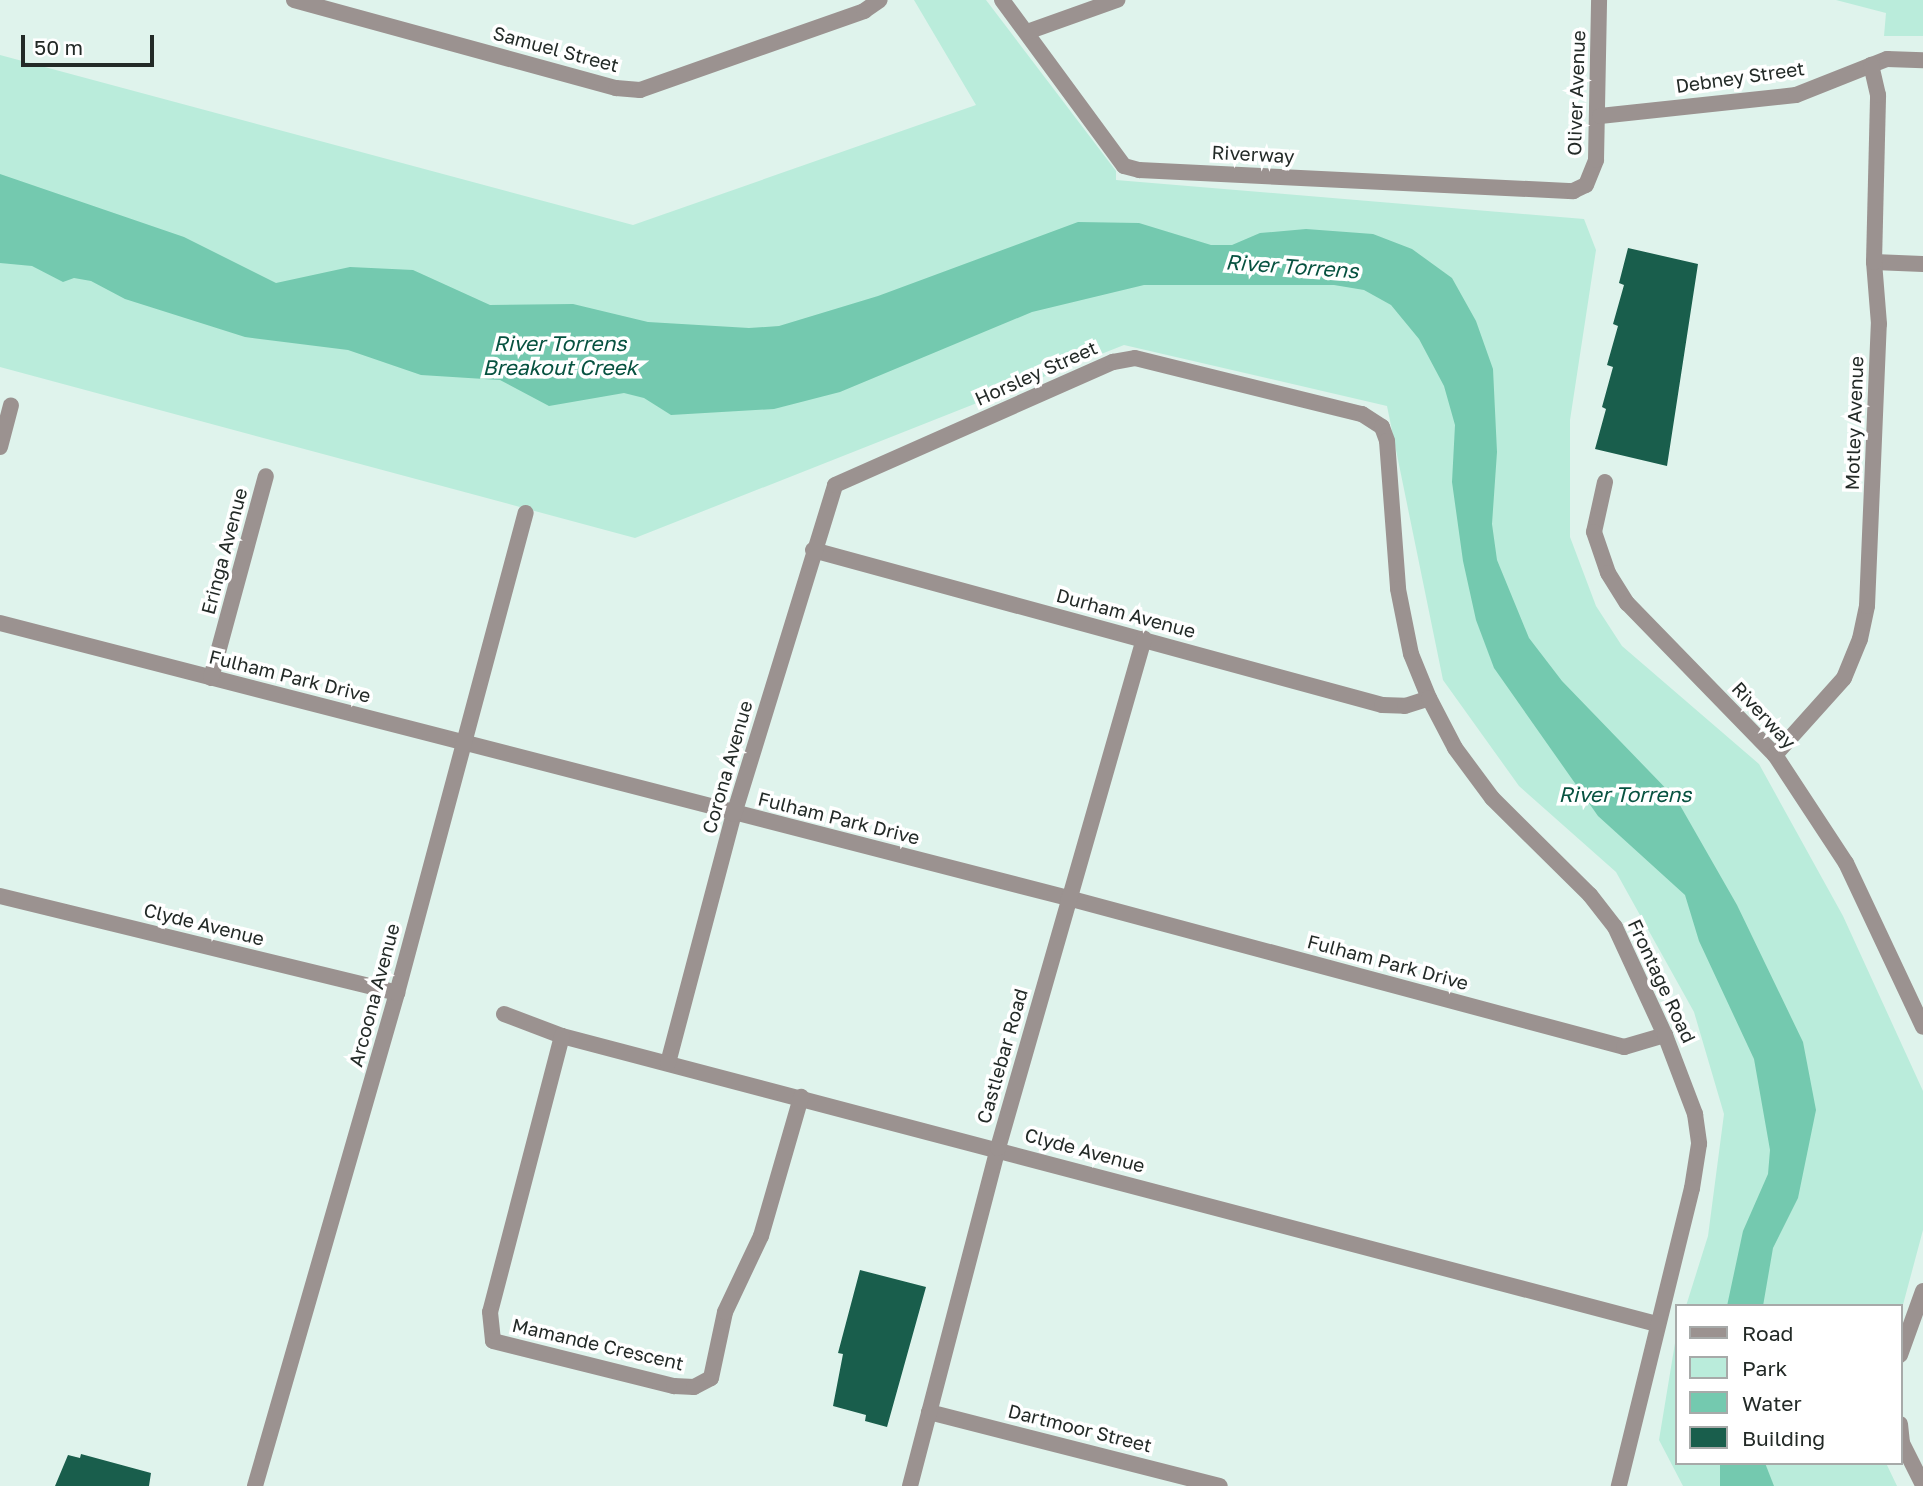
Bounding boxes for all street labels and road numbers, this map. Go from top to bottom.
street label: Samuel Street [491,21,621,77]
street label: Oliver Avenue [1562,30,1590,156]
street label: Debney Street [1674,57,1806,97]
street label: Riverway [1211,140,1295,168]
street label: Horsley Street [971,336,1101,410]
street label: Motley Avenue [1840,355,1868,491]
street label: Eringa Avenue [196,485,252,617]
street label: Durham Avenue [1054,583,1198,643]
street label: Fulham Park Drive [207,645,373,707]
street label: Riverway [1727,677,1801,753]
street label: Corona Avenue [697,698,757,836]
street label: Fulham Park Drive [756,787,922,849]
street label: Clyde Avenue [141,898,267,950]
street label: Frontage Road [1623,916,1701,1046]
street label: Arcoona Avenue [344,921,404,1069]
street label: Fulham Park Drive [1305,930,1471,994]
street label: Castlebar Road [972,986,1032,1126]
street label: Clyde Avenue [1022,1123,1148,1177]
street label: Mamande Crescent [510,1313,686,1375]
street label: Dartmoor Street [1006,1399,1154,1457]

